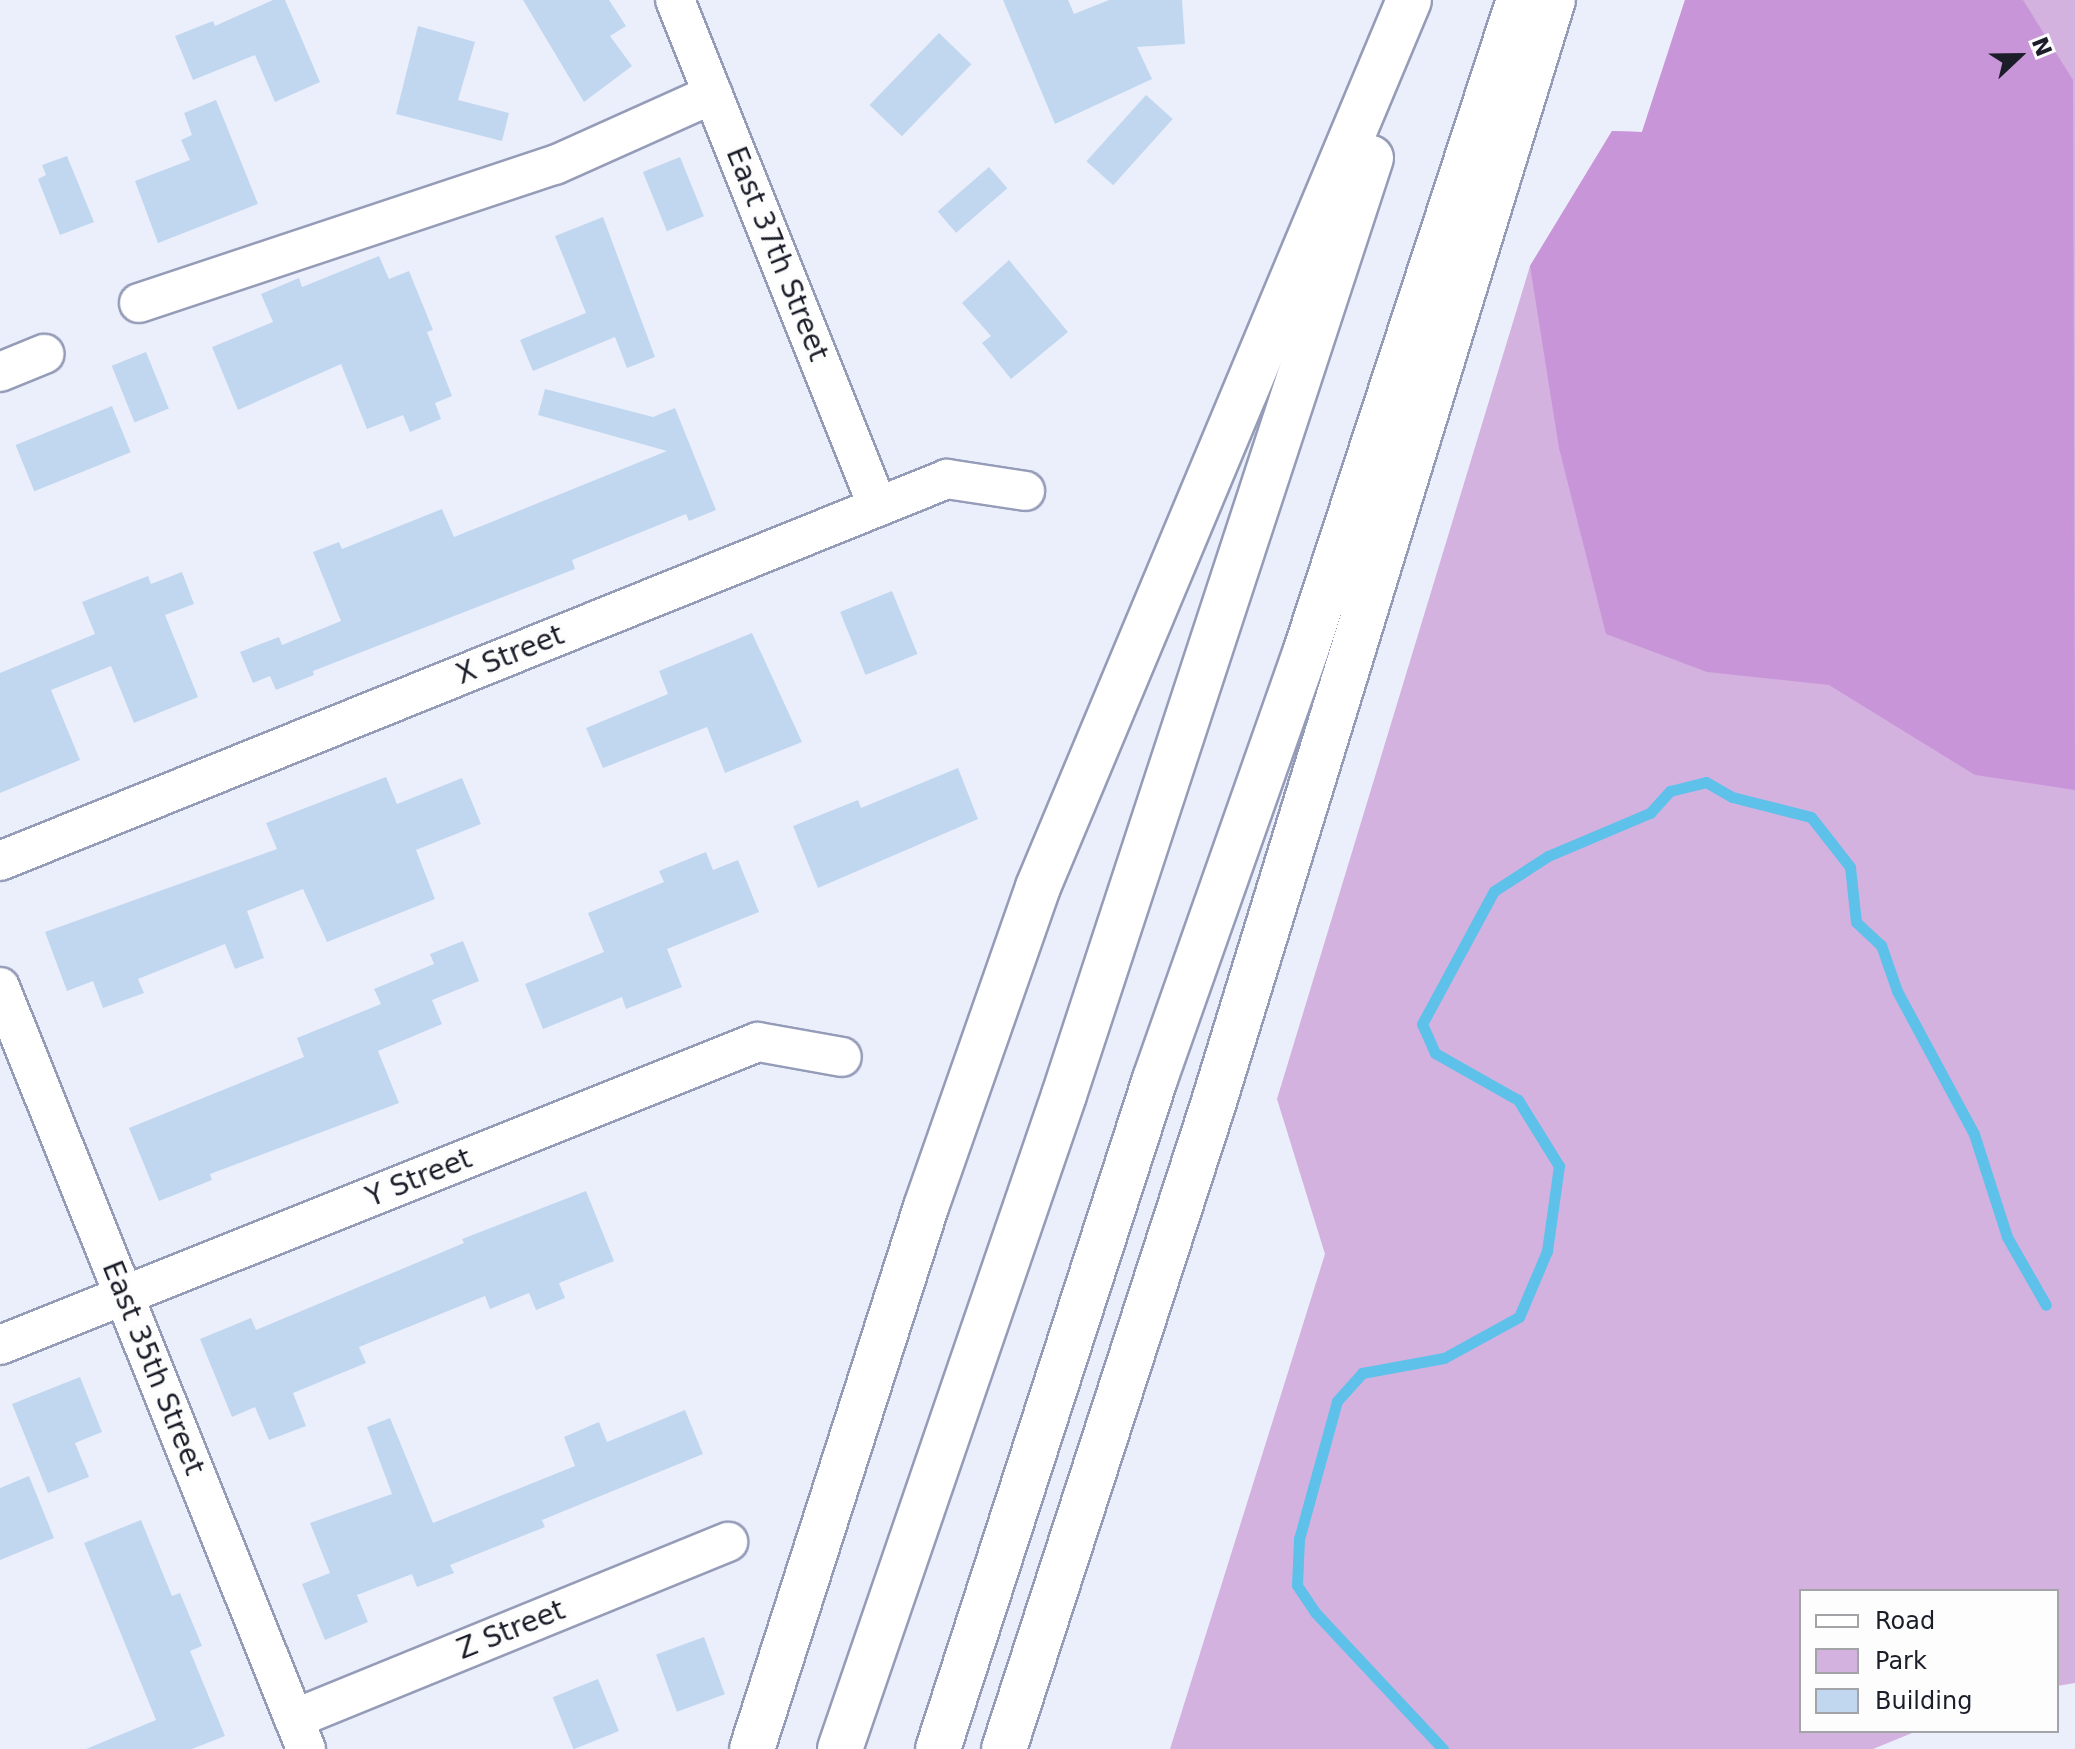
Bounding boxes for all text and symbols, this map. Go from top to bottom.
north arrow [1979,16,2059,96]
text: N [2027,34,2057,60]
street label: East 37th Street [719,142,835,366]
street label: X Street [451,618,569,692]
street label: Y Street [361,1142,477,1214]
street label: East 35th Street [95,1256,211,1480]
legend [1799,1589,2059,1733]
street label: Z Street [452,1593,570,1667]
text: Road [1875,1607,1935,1635]
text: Park [1875,1647,1927,1675]
text: Building [1875,1687,1972,1715]

